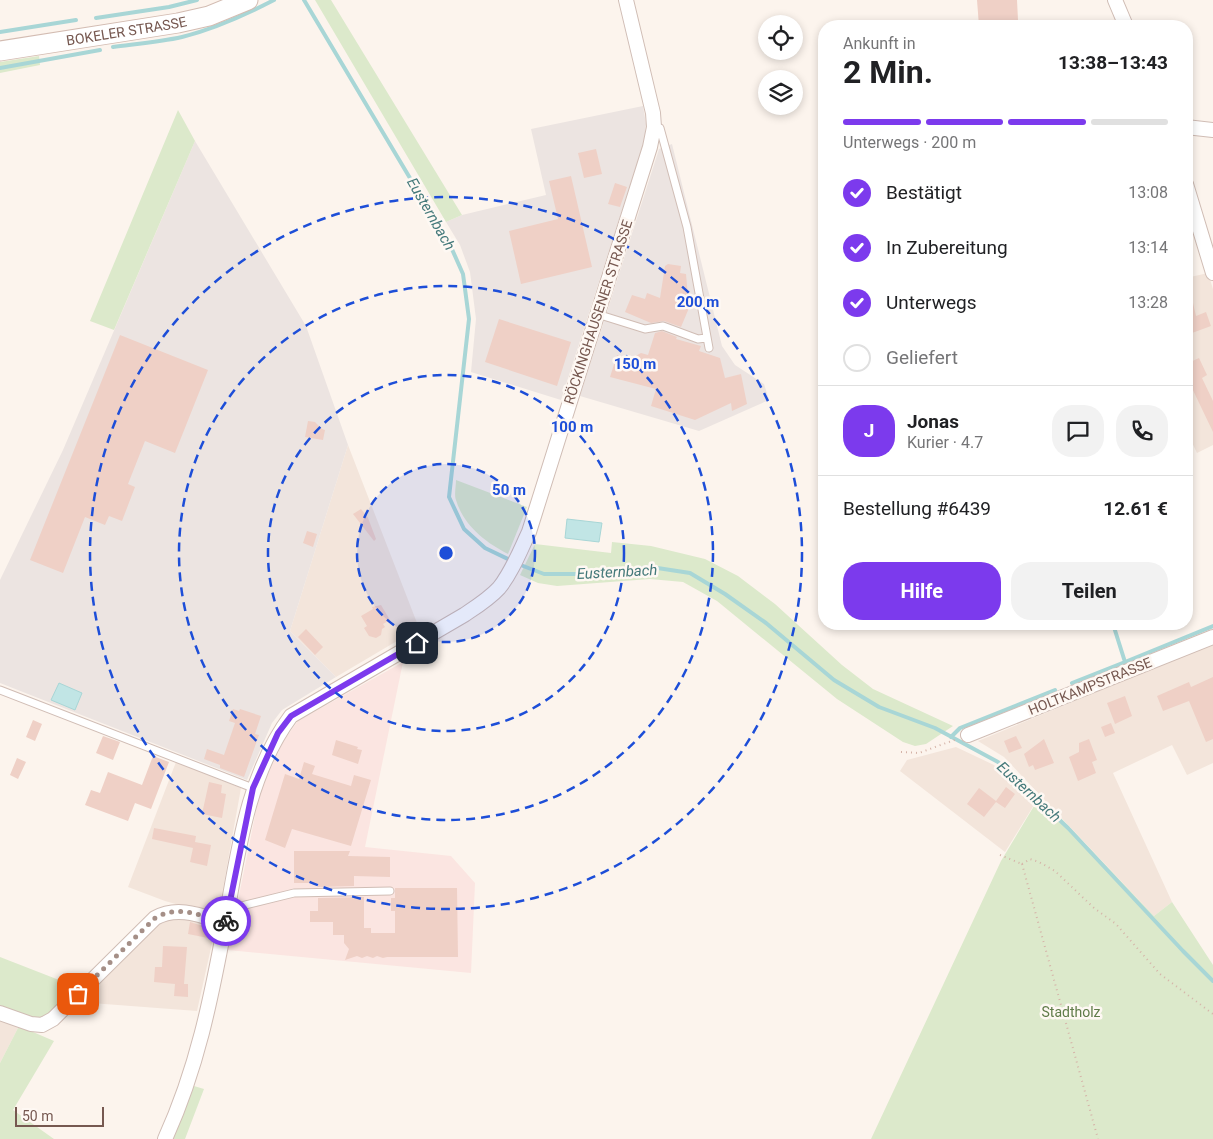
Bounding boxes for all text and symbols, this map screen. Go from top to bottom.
street label: BOKELER STRASSE [65,13,188,48]
map controls [758,15,803,115]
button: locate [758,15,803,60]
text: Ankunft in [843,34,916,53]
text: 13:38–13:43 [1058,51,1168,74]
text: 2 Min. [843,53,933,91]
button: layers [758,70,803,115]
text: Unterwegs · 200 m [843,133,976,152]
water label: Eusternbach [403,174,459,254]
icon: check [843,179,871,207]
text: Bestätigt [886,181,962,204]
text: 13:08 [1128,183,1168,202]
street label: RÖCKINGHAUSENER STRASSE [561,218,635,406]
icon: check [843,234,871,262]
text: In Zubereitung [886,236,1008,259]
text: 13:14 [1128,238,1168,257]
icon: check [843,289,871,317]
text: Unterwegs [886,291,977,314]
text: 200 m [677,293,719,311]
text: 13:28 [1128,293,1168,312]
text: Geliefert [886,346,958,369]
text: 150 m [614,355,656,373]
button: chat [1052,405,1104,457]
button: phone [1116,405,1168,457]
text: Jonas [907,410,959,433]
text: 100 m [551,418,593,436]
text: J [864,419,874,442]
text: Kurier · 4.7 [907,433,983,452]
text: 50 m [492,481,526,499]
text: Bestellung #6439 [843,497,991,520]
text: 12.61 € [1103,497,1168,520]
centre of rings [437,544,455,562]
water label: Eusternbach [576,561,658,583]
button: Hilfe [843,562,1001,620]
button: Teilen [1011,562,1168,620]
pin [396,622,438,664]
icon: home [403,629,431,657]
street label: HOLTKAMPSTRASSE [1026,654,1154,718]
water label: Eusternbach [993,758,1065,826]
courier [201,896,251,946]
icon: bike [212,907,240,935]
pin [57,973,99,1015]
icon: bag [64,980,92,1008]
park label: Stadtholz [1041,1004,1101,1020]
scale bar [15,1104,104,1127]
text: 50 m [22,1108,54,1124]

